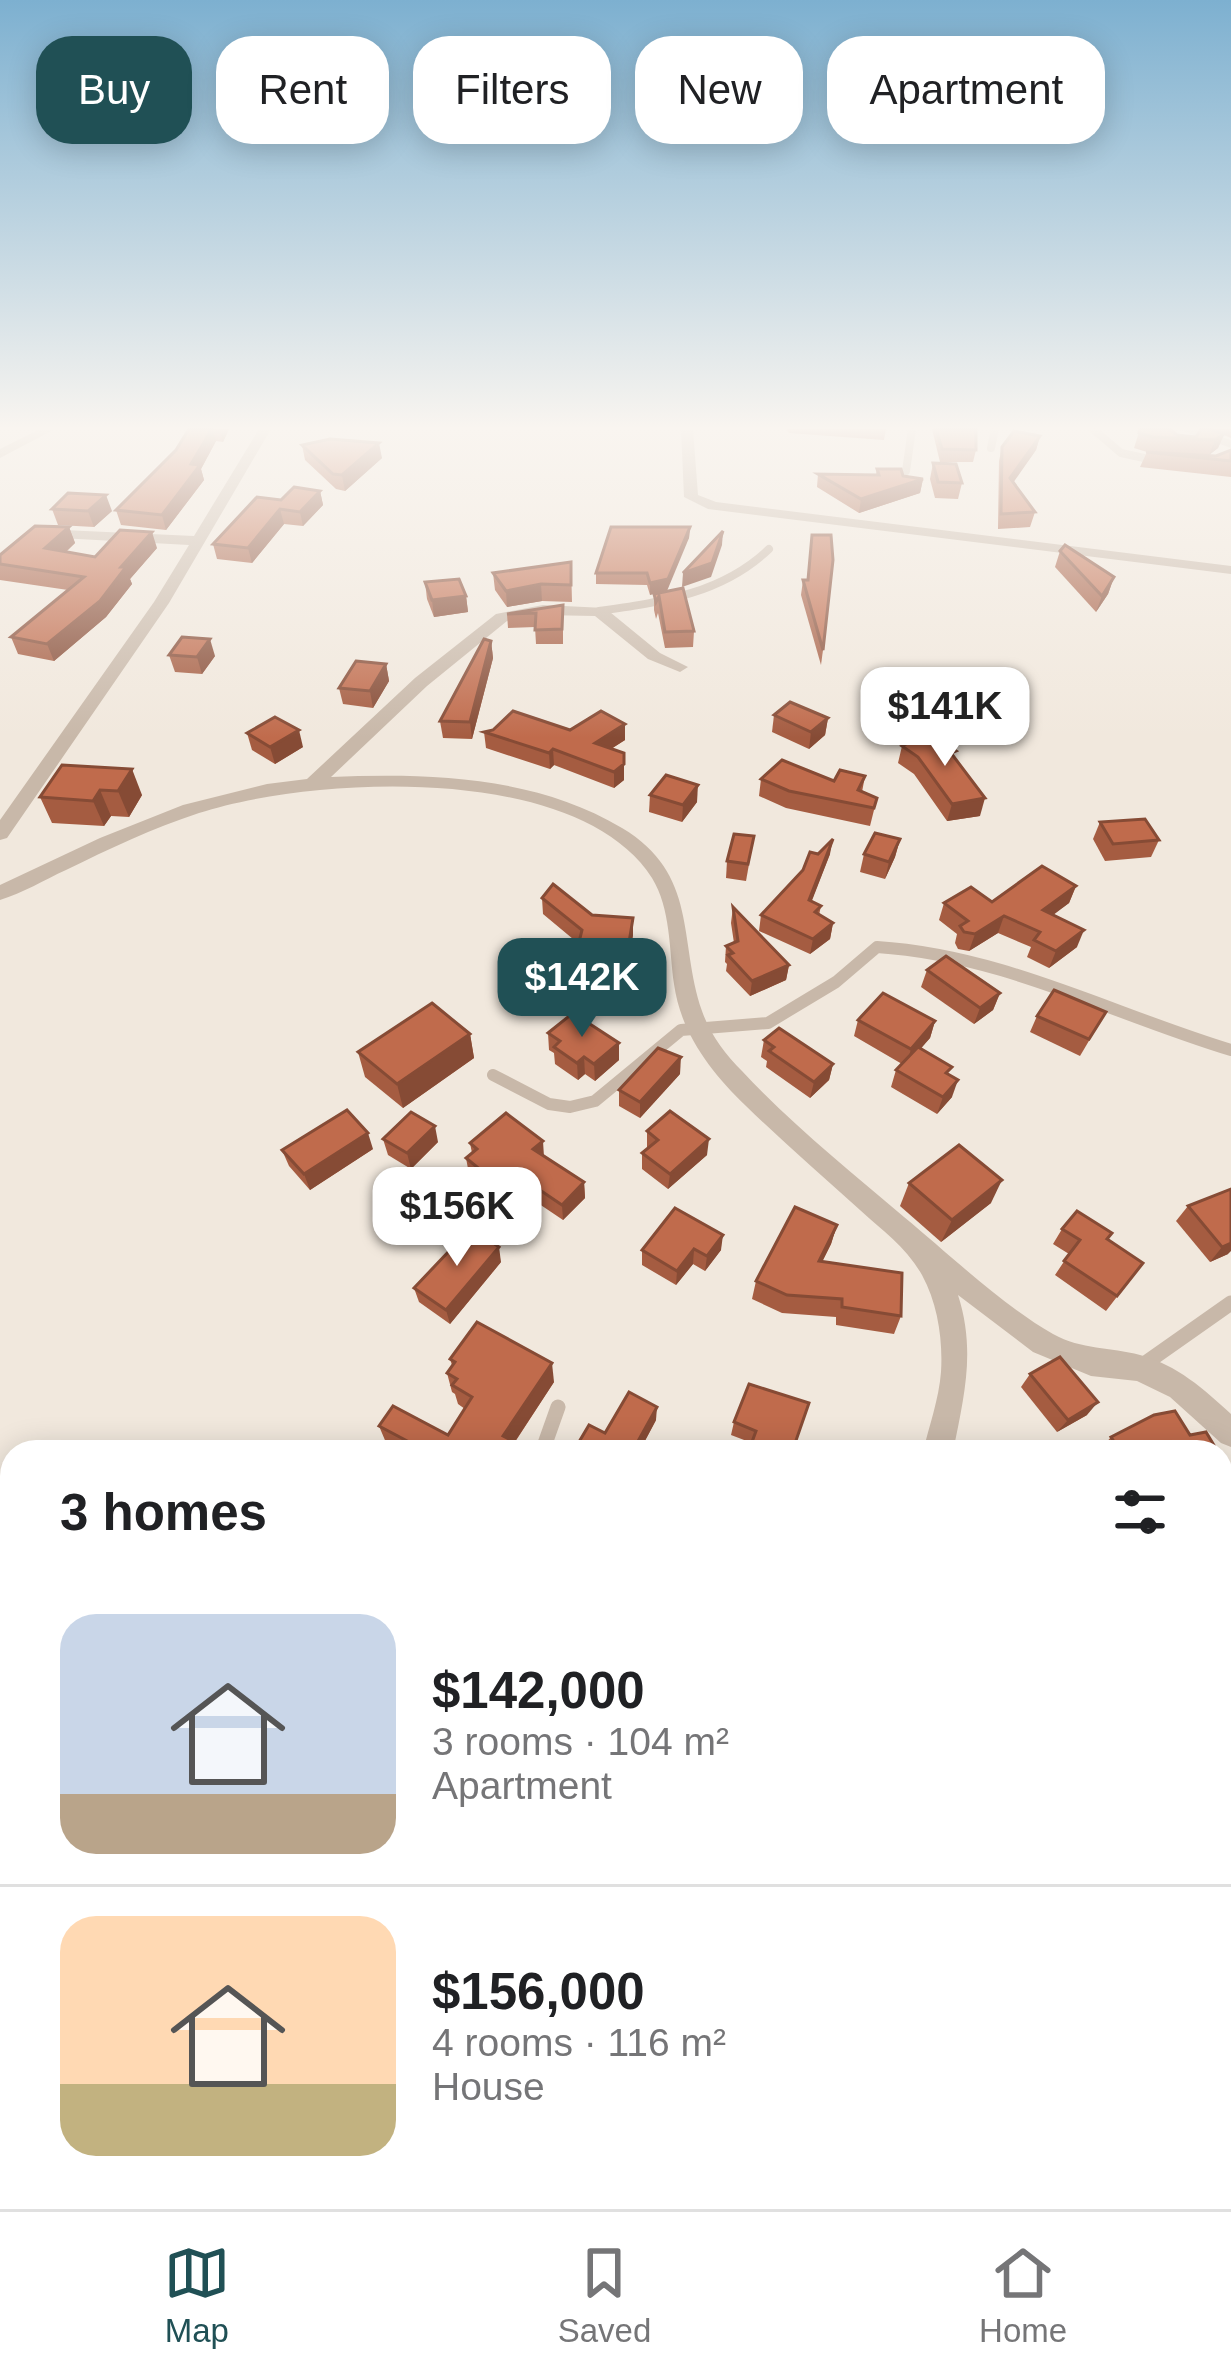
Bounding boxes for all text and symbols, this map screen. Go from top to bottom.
chip: Buy [36,36,192,144]
chip: Rent [216,36,389,144]
chip: Filters [413,36,611,144]
chip: New [635,36,803,144]
chip: Apartment [827,36,1105,144]
pin: $141K [861,667,1029,769]
text: $141K [888,684,1002,727]
pin: $142K [498,938,666,1040]
text: $142K [525,955,639,998]
pin: $156K [373,1167,541,1269]
text: $156K [400,1184,514,1227]
icon: filters [1107,1479,1173,1545]
text: 3 homes [60,1484,267,1541]
icon: home [156,1662,300,1806]
text: $142,000 [432,1662,645,1719]
text: 3 rooms · 104 m² [432,1720,729,1763]
text: Apartment [432,1764,612,1807]
text: $156,000 [432,1963,645,2020]
icon: home [156,1964,300,2108]
text: 4 rooms · 116 m² [432,2021,726,2064]
text: House [432,2065,545,2108]
tab: Map [164,2240,230,2350]
tab: Saved [558,2240,651,2350]
tab: Home [979,2240,1067,2350]

